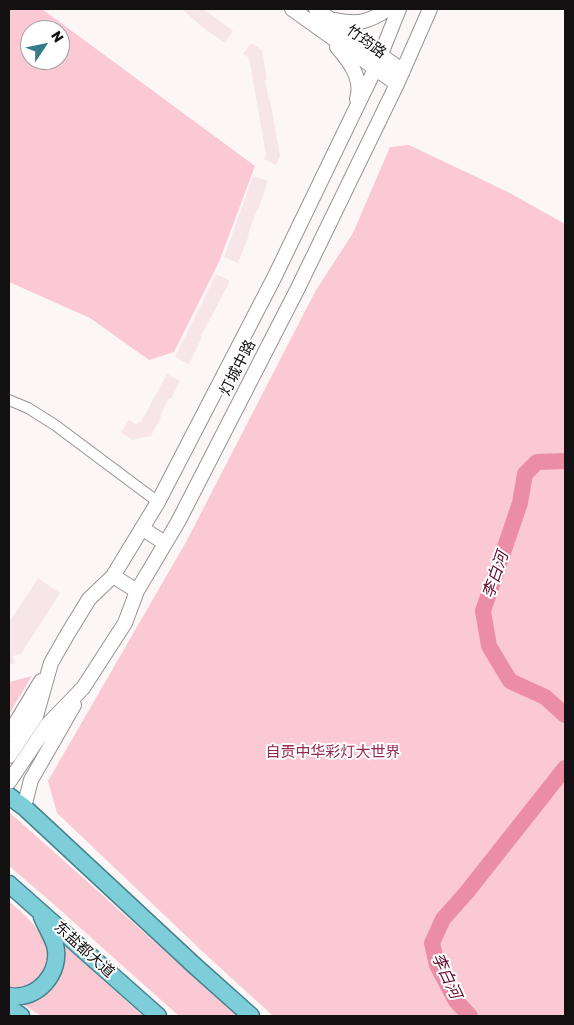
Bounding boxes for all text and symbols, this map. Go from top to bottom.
north arrow [20,20,70,70]
street label: 竹筠路 [343,21,389,63]
text: N [47,28,67,46]
street label: 灯城中路 [216,337,260,399]
water label: 李白河 [479,549,513,601]
park label: 自贡中华彩灯大世界 [266,744,400,762]
street label: 东盐都大道 [50,918,118,982]
water label: 李白河 [427,950,465,1002]

